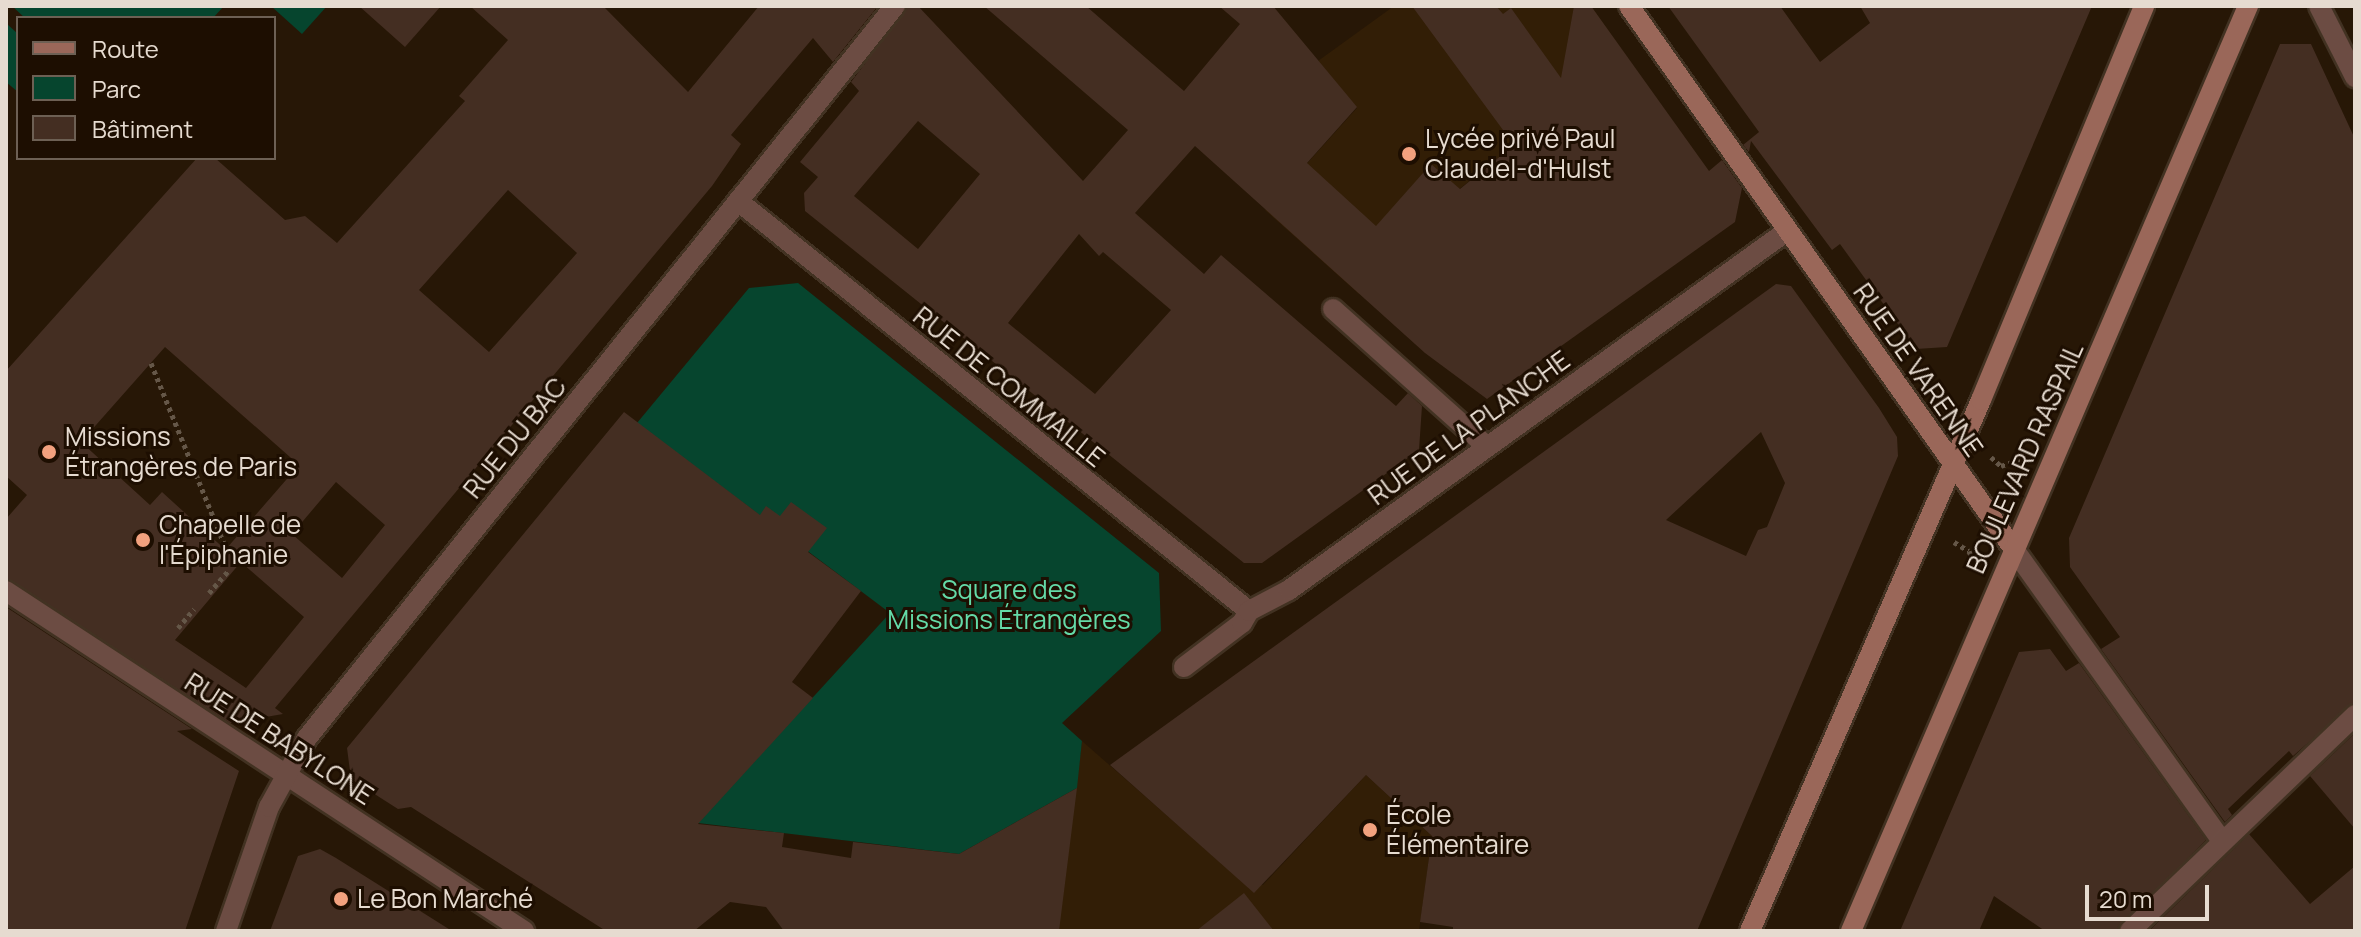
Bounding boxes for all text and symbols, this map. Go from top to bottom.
legend [16,16,276,160]
text: Route [92,32,159,65]
text: Parc [92,72,141,105]
text: Bâtiment [92,112,193,145]
place label: Lycée privé Paul Claudel-d'Hulst [1425,123,1616,184]
marker: Lycée privé Paul Claudel-d'Hulst [1400,145,1418,163]
street label: RUE DE VARENNE [1847,277,1989,463]
street label: RUE DE COMMAILLE [907,300,1111,474]
street label: BOULEVARD RASPAIL [1960,338,2090,578]
street label: RUE DE LA PLANCHE [1362,344,1576,512]
street label: RUE DU BAC [457,371,573,505]
place label: Missions Étrangères de Paris [65,421,297,482]
marker: Missions Étrangères de Paris [40,443,58,461]
place label: Chapelle de l'Épiphanie [159,509,301,570]
marker: Chapelle de l'Épiphanie [134,531,152,549]
park label: Square des Missions Étrangères [887,574,1131,636]
street label: RUE DE BABYLONE [179,666,379,812]
place label: École Élémentaire [1386,799,1529,860]
marker: École Élémentaire [1361,821,1379,839]
scale bar [2089,869,2213,919]
text: 20 m [2099,882,2152,915]
place label: Le Bon Marché [357,883,533,915]
marker: Le Bon Marché [332,890,350,908]

